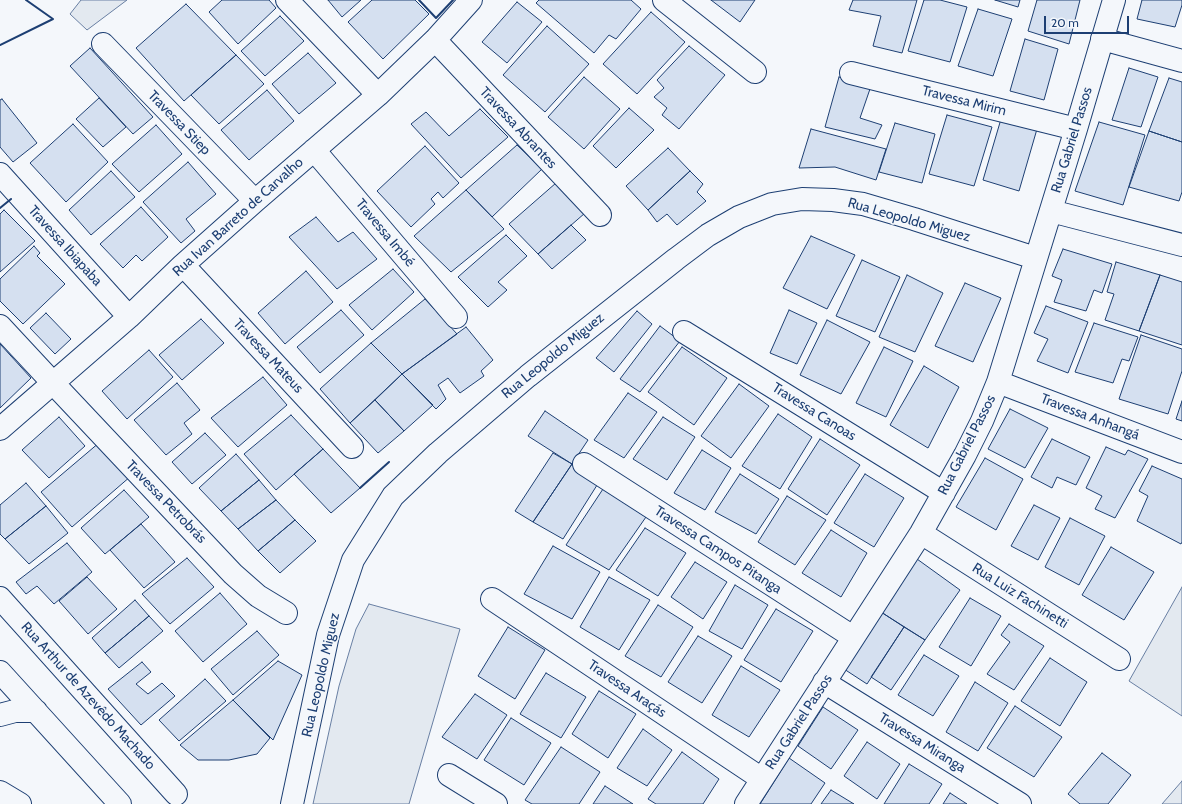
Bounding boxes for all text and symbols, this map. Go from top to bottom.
scale bar [1046,8,1131,34]
text: 20 m [1051,15,1079,30]
street label: Travessa Mirim [920,82,1008,120]
street label: Travessa Abrantes [476,84,560,172]
street label: Rua Gabriel Passos [1048,85,1096,195]
street label: Travessa Stiep [144,87,214,159]
street label: Rua Ivan Barreto de Carvalho [169,154,307,280]
street label: Rua Leopoldo Miguez [846,194,972,246]
street label: Travessa Imbé [352,196,418,270]
street label: Travessa Ibiapaba [25,202,105,290]
street label: Rua Leopoldo Miguez [498,310,608,402]
street label: Travessa Mateus [229,315,307,397]
street label: Travessa Canoas [769,379,859,445]
street label: Travessa Anhangá [1038,390,1142,444]
street label: Rua Gabriel Passos [935,392,999,498]
street label: Travessa Petrobrás [122,457,210,547]
street label: Travessa Campos Pitanga [651,503,785,597]
street label: Rua Luiz Fachinetti [969,560,1071,632]
street label: Rua Leopoldo Miguez [299,611,343,739]
street label: Rua Arthur de Azevêdo Machado [17,619,159,773]
street label: Travessa Araçás [585,657,669,721]
street label: Rua Gabriel Passos [762,671,836,773]
street label: Travessa Miranga [875,710,969,776]

